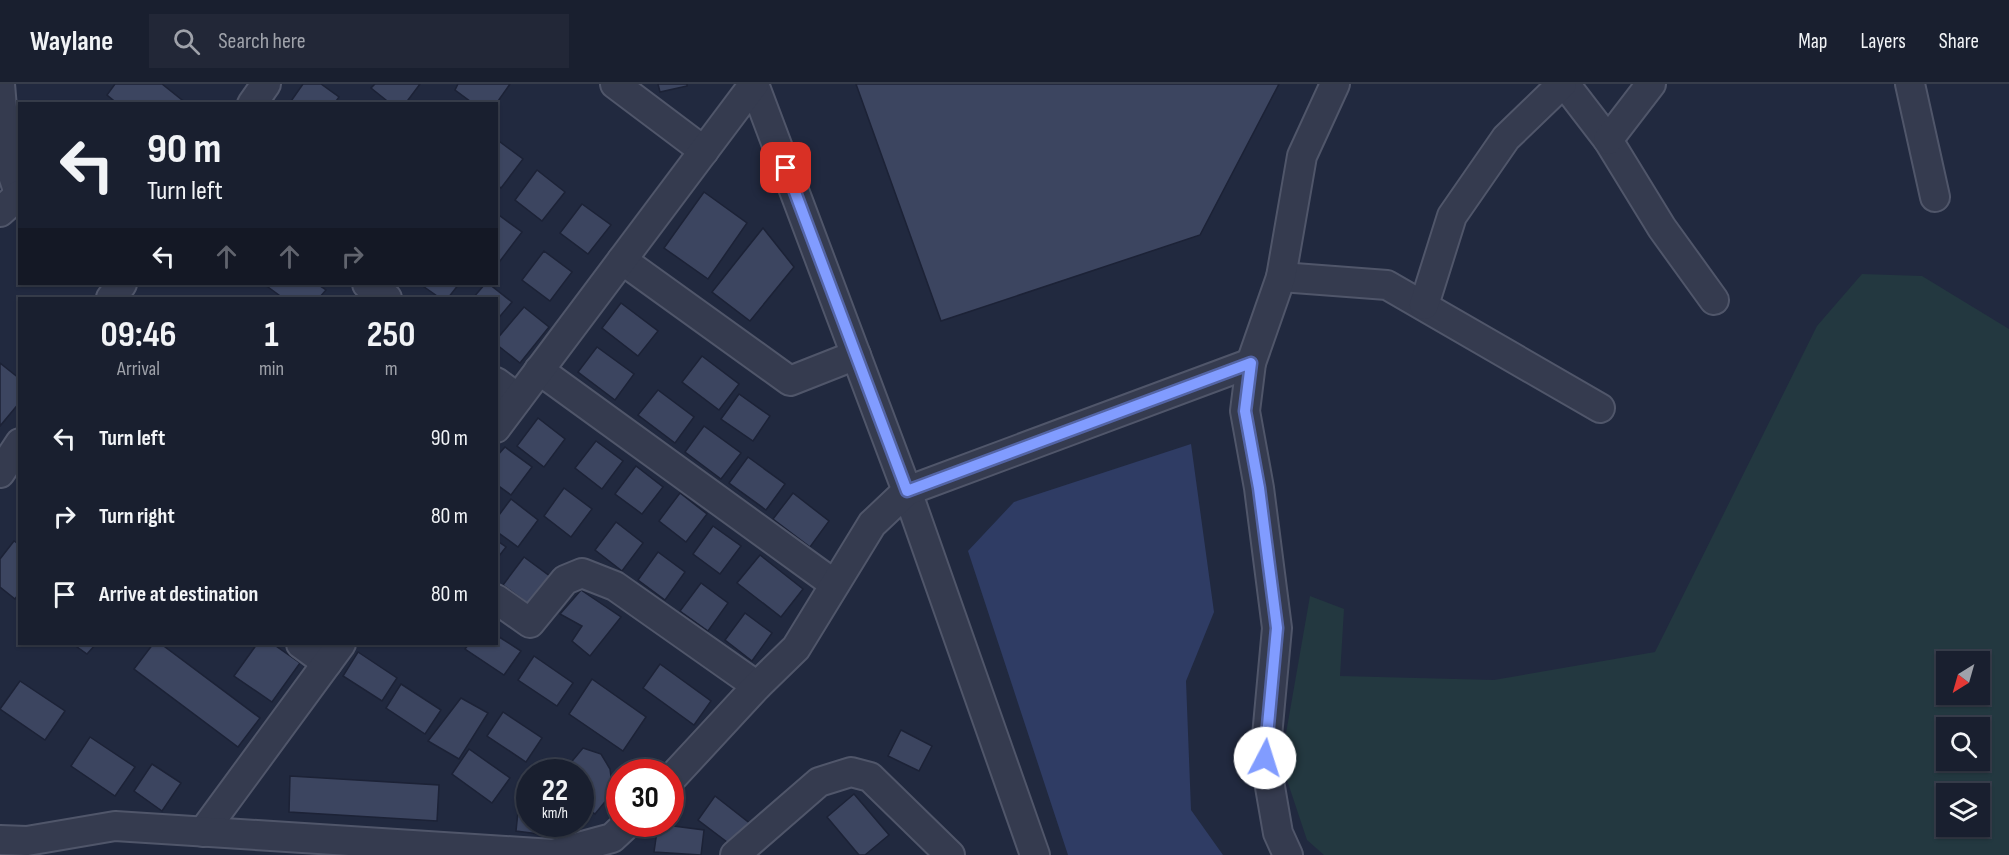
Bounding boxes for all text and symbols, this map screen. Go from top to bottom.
search box [149,14,569,68]
text: Waylane [30,25,113,58]
icon: search [170,25,203,58]
text: Search here [218,28,306,55]
text: Map [1798,29,1827,54]
text: Layers [1860,29,1906,54]
text: Share [1939,29,1979,54]
text: 90 m [147,124,221,175]
icon: left [48,126,126,204]
pin [760,142,811,193]
icon: arrive [769,151,802,184]
text: Turn left [147,175,223,207]
icon: left [147,240,180,273]
icon: ahead [210,240,243,273]
icon: ahead [273,240,306,273]
icon: right [336,240,369,273]
text: 09:46 [101,314,176,357]
text: 1 [265,314,279,357]
text: 250 [367,314,415,357]
text: Arrival [117,357,160,381]
text: min [259,357,284,381]
text: m [385,357,397,381]
icon: left [48,422,81,455]
text: Turn left [99,425,165,452]
text: 90 m [431,425,468,452]
icon: right [48,500,81,533]
text: Turn right [99,503,175,530]
text: 80 m [431,503,468,530]
icon: arrive [48,578,81,611]
text: Arrive at destination [99,581,258,608]
text: 80 m [431,581,468,608]
north arrow [1936,651,1990,705]
map controls [1936,651,1990,837]
button: search [1936,717,1990,771]
position arrow [1233,726,1297,790]
speed limit sign: 30 [606,759,684,837]
text: 22 [542,773,568,809]
button: layers [1936,783,1990,837]
text: km/h [542,804,568,823]

